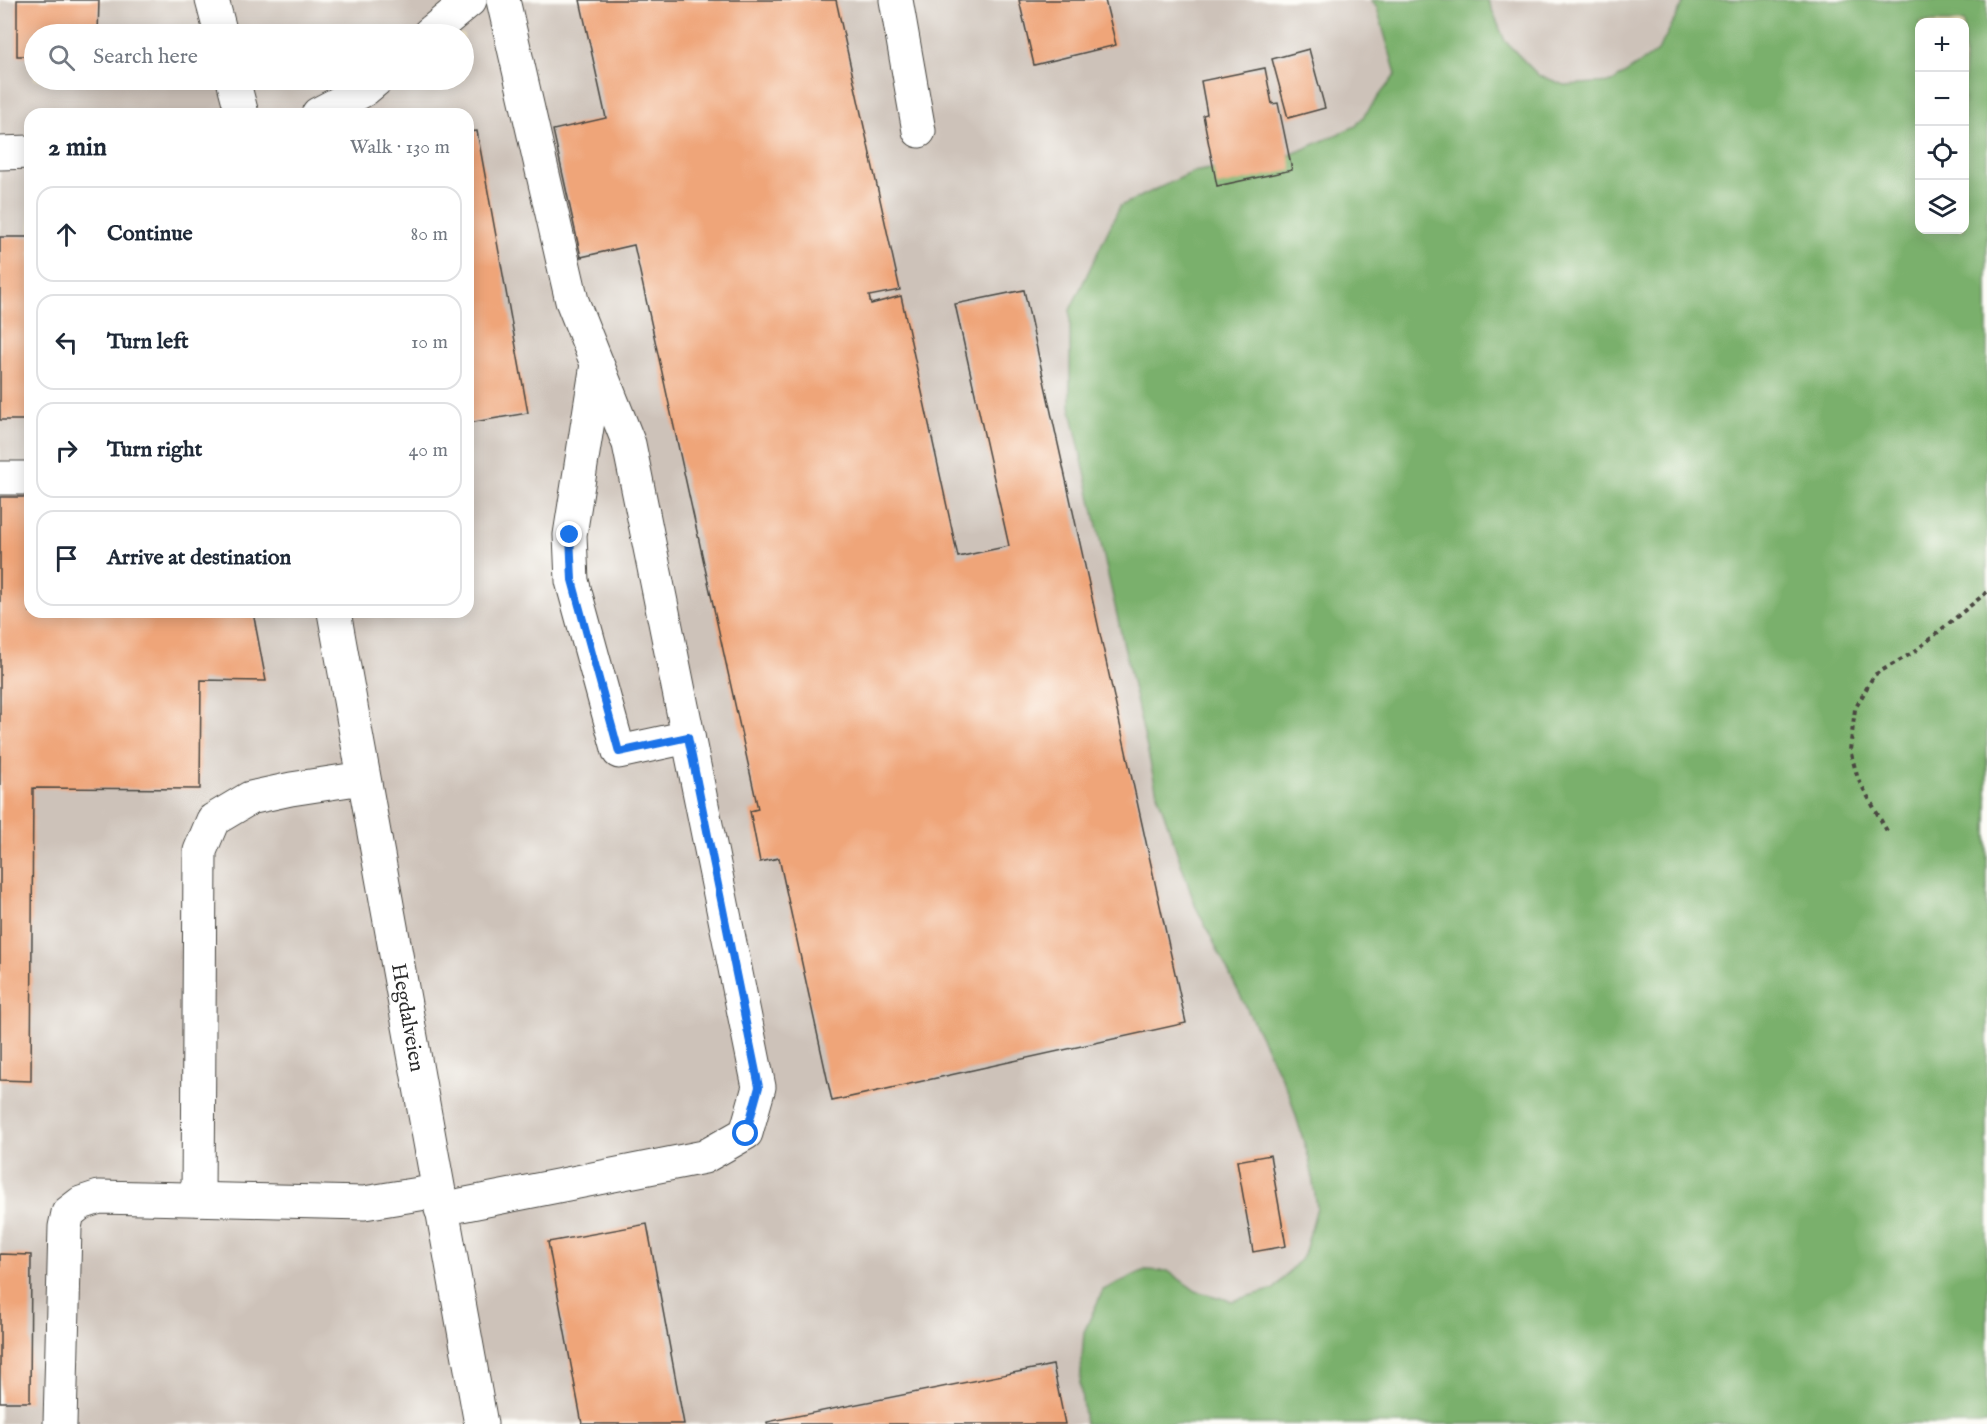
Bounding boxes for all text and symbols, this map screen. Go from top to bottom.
map controls [1915,18,1969,234]
button: + [1915,18,1969,72]
search box [24,24,474,90]
icon: search [45,41,78,74]
text: Search here [93,43,198,71]
button: − [1915,72,1969,126]
button: locate [1915,126,1969,180]
text: 2 min [48,131,107,164]
text: Walk · 130 m [350,135,450,160]
button: layers [1915,180,1969,234]
icon: ahead [50,218,83,251]
text: Continue [107,220,193,248]
text: 80 m [411,222,448,247]
icon: left [50,326,83,359]
text: Turn left [107,328,189,356]
text: 10 m [411,330,448,355]
icon: right [50,434,83,467]
text: Turn right [107,436,202,464]
text: 40 m [409,438,448,463]
route end [556,521,582,547]
icon: arrive [50,542,83,575]
text: Arrive at destination [107,544,291,572]
street label: Hegdalveien [384,961,430,1074]
route start [732,1120,758,1146]

